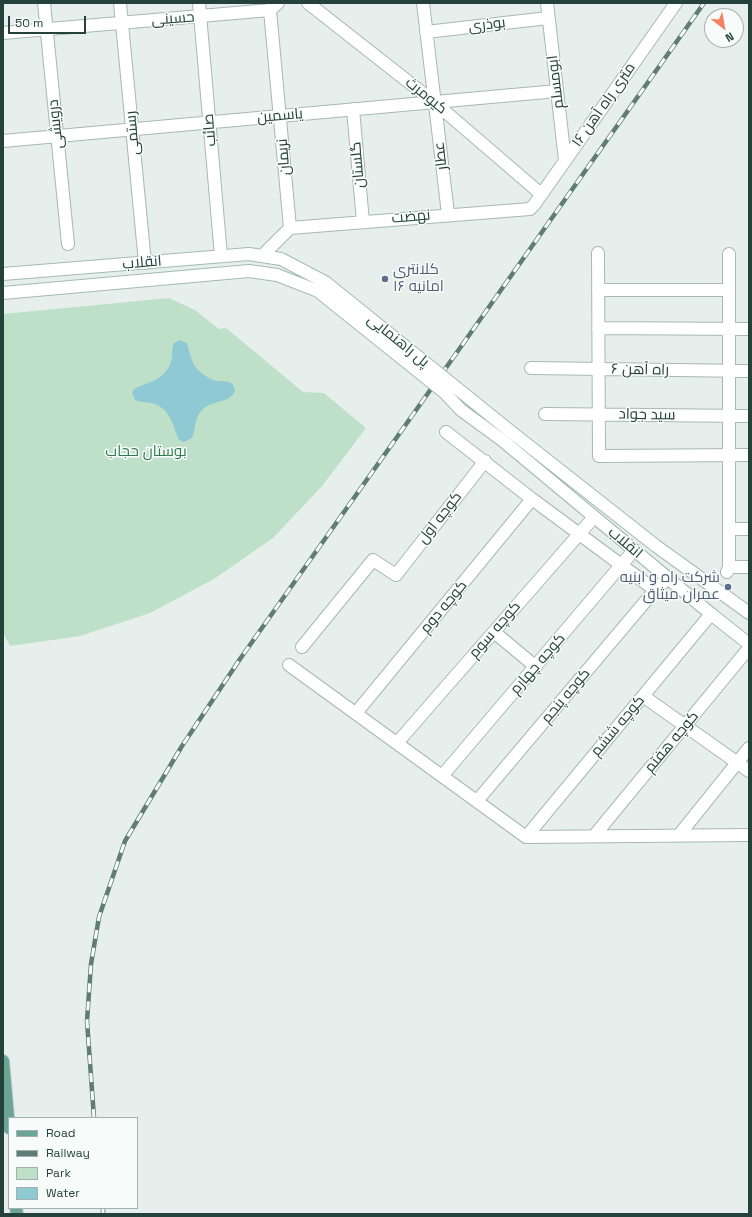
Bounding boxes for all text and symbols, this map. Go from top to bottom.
scale bar [10,8,88,34]
north arrow [704,8,744,48]
street label: حسینی [151,9,195,29]
street label: بوذری [467,14,507,36]
text: 50 m [15,15,43,31]
text: N [723,30,736,45]
street label: ابومسلم [544,54,568,110]
street label: ۱۶ متری راه آهن [568,59,640,151]
street label: کیومرث [402,74,450,118]
street label: درویشی [44,98,68,150]
street label: یاسمین [256,105,304,127]
street label: رستمی [122,110,144,156]
street label: صائب [200,113,220,147]
street label: نریمان [273,138,295,176]
street label: گلستان [347,141,369,189]
street label: عطار [430,141,452,171]
street label: نهضت [391,206,431,228]
street label: انقلاب [122,252,162,274]
place label: کلانتری ۱۶ امانیه [393,261,444,296]
marker: کلانتری ۱۶ امانیه [380,274,390,284]
street label: پل راهنمایی [363,311,433,371]
street label: راه آهن ۶ [611,360,669,380]
street label: سید جواد [618,406,676,424]
park label: بوستان حجاب [105,443,187,461]
street label: کوچه اول [414,488,466,548]
street label: انقلاب [604,523,646,563]
place label: شرکت راه و ابنیه عمران میثاق [620,569,720,604]
street label: کوچه دوم [417,577,471,637]
marker: شرکت راه و ابنیه عمران میثاق [723,582,733,592]
street label: کوچه سوم [465,598,525,662]
street label: کوچه چهارم [507,630,569,698]
street label: کوچه پنجم [538,665,594,727]
street label: کوچه ششم [587,692,649,760]
street label: کوچه هفتم [641,708,703,776]
legend [8,1117,138,1209]
text: Road [46,1125,75,1141]
text: Railway [46,1145,90,1161]
text: Park [46,1165,71,1181]
text: Water [46,1185,80,1201]

